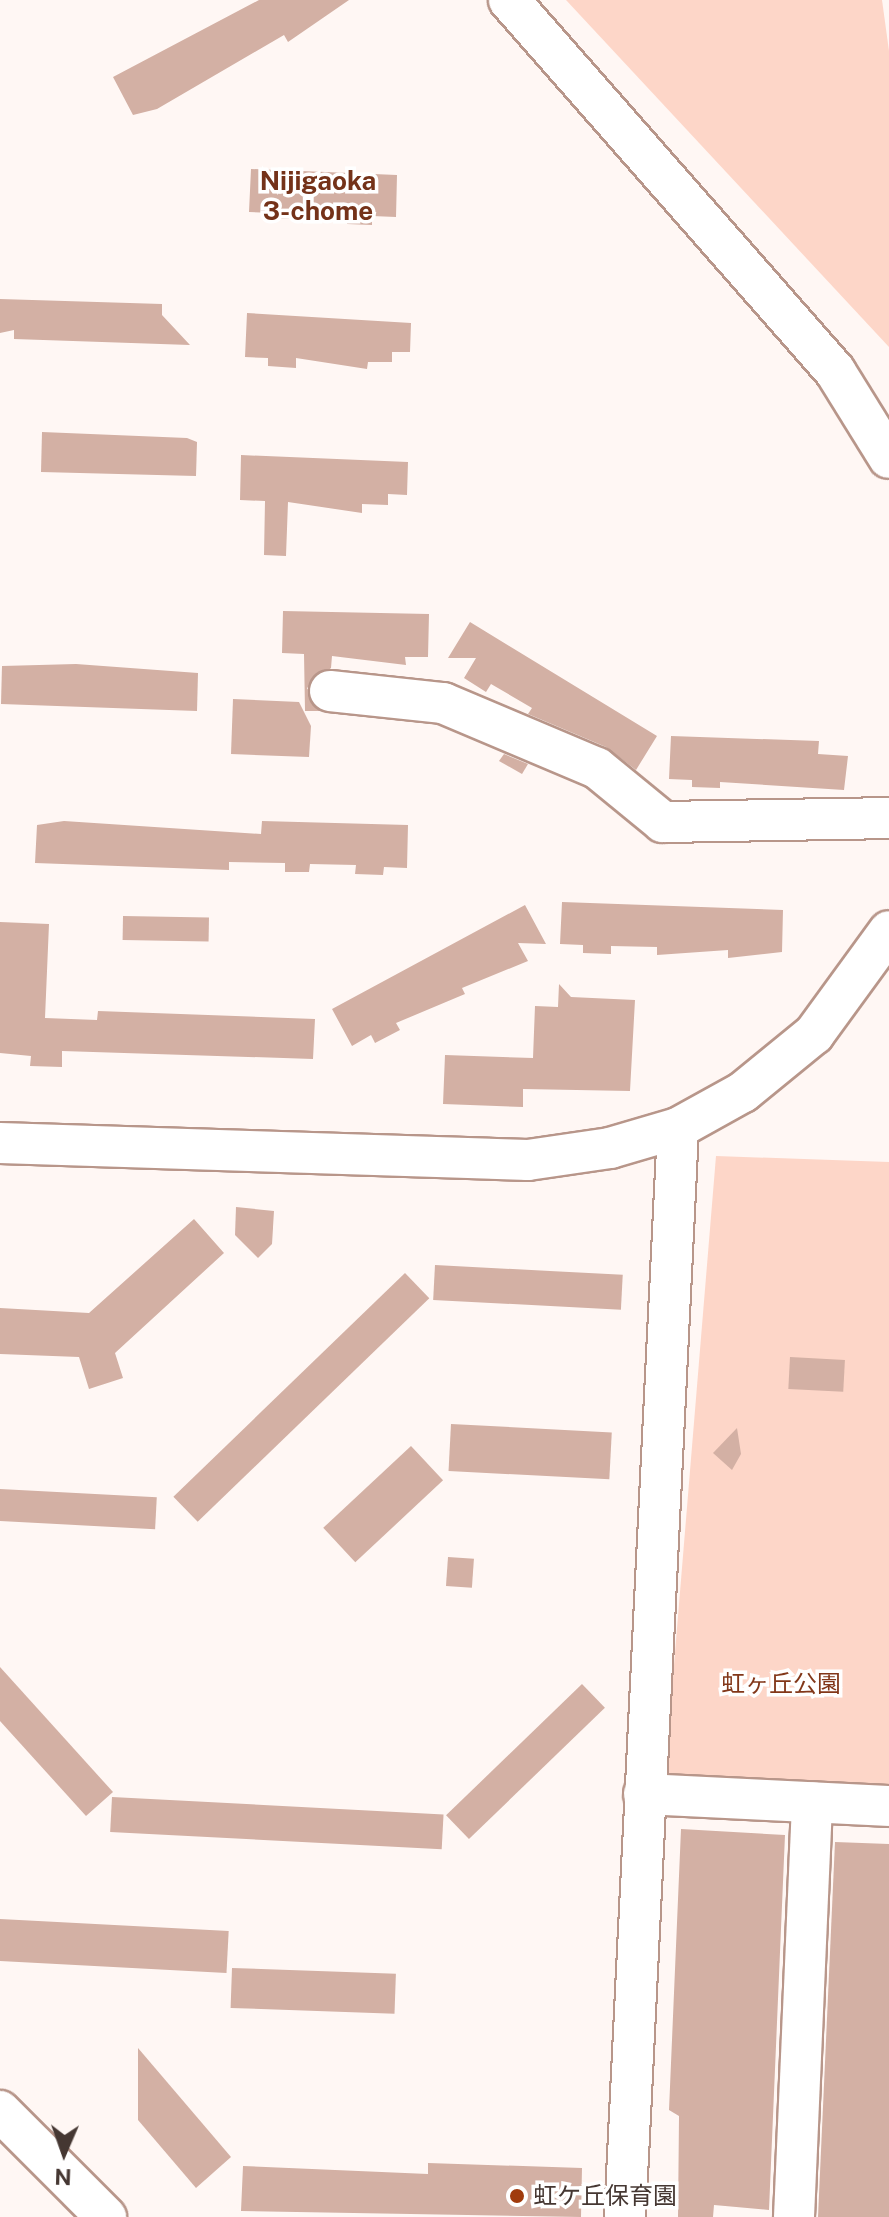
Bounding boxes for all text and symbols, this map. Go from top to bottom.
district label: Nijigaoka 3-chome [260,165,376,226]
park label: 虹ヶ丘公園 [721,1670,841,1698]
north arrow [24,2113,104,2193]
text: N [54,2164,72,2190]
place label: 虹ケ丘保育園 [533,2182,677,2210]
marker: 虹ケ丘保育園 [508,2187,526,2205]

